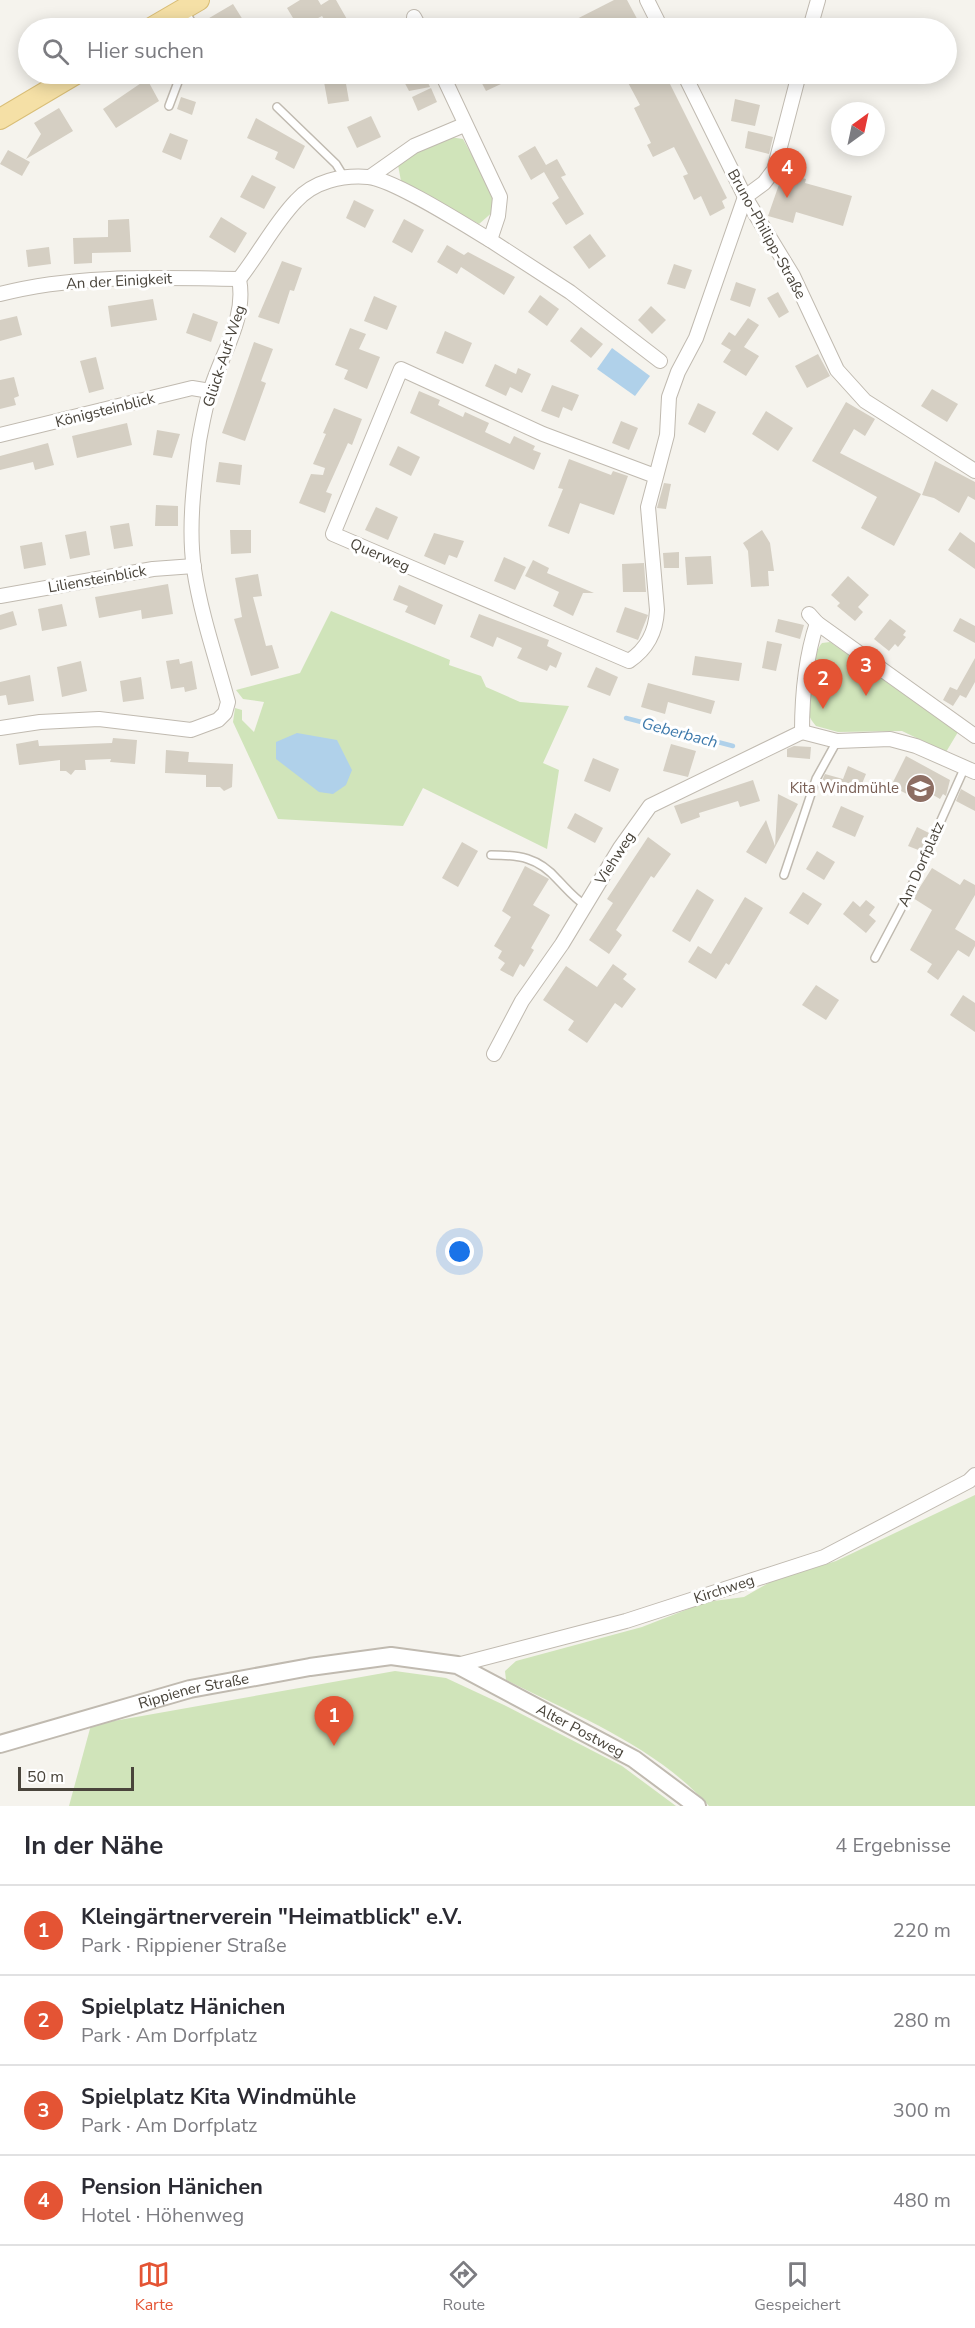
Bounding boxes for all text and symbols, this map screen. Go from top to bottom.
search box [18,18,957,84]
icon: search [39,35,72,68]
text: Hier suchen [87,36,204,66]
north arrow [831,102,885,156]
pin: 4 [768,148,806,198]
street label: Bruno-Philipp-Straße [723,166,811,302]
street label: An der Einigkeit [65,268,173,294]
street label: Glück-Auf-Weg [198,302,250,410]
street label: Königsteinblick [53,388,157,432]
street label: Querweg [347,533,413,577]
street label: Liliensteinblick [46,560,148,597]
pin: 3 [846,646,886,696]
pin: 2 [804,660,842,709]
water label: Geberbach [639,712,720,754]
school or university icon: Kita Windmühle [904,772,936,804]
place label: Kita Windmühle [790,778,899,798]
street label: Am Dorfplatz [893,818,949,910]
street label: Viehweg [590,828,640,889]
your location [445,1237,474,1266]
street label: Kirchweg [691,1570,757,1608]
street label: Rippiener Straße [136,1668,251,1713]
pin: 1 [314,1696,354,1746]
street label: Alter Postweg [533,1699,628,1762]
scale bar [18,1764,134,1792]
text: 50 m [27,1766,64,1788]
text: In der Nähe [24,1828,163,1863]
text: 4 Ergebnisse [835,1832,951,1859]
text: Kleingärtnerverein "Heimatblick" e.V. [81,1902,462,1932]
text: 1 [38,1917,50,1944]
text: 220 m [893,1917,951,1944]
text: Park · Rippiener Straße [81,1932,287,1959]
text: Spielplatz Hänichen [81,1992,285,2022]
text: 2 [38,2007,50,2034]
text: 280 m [893,2007,951,2034]
text: Park · Am Dorfplatz [81,2022,257,2049]
text: Spielplatz Kita Windmühle [81,2082,356,2112]
text: 3 [38,2097,50,2124]
text: 300 m [893,2097,951,2124]
text: Park · Am Dorfplatz [81,2112,257,2139]
text: Pension Hänichen [81,2172,263,2202]
text: 4 [38,2187,50,2214]
text: 480 m [893,2187,951,2214]
text: Hotel · Höhenweg [81,2202,244,2229]
tab: Karte [135,2258,173,2316]
tab: Route [443,2258,485,2316]
tab: Gespeichert [754,2258,840,2316]

